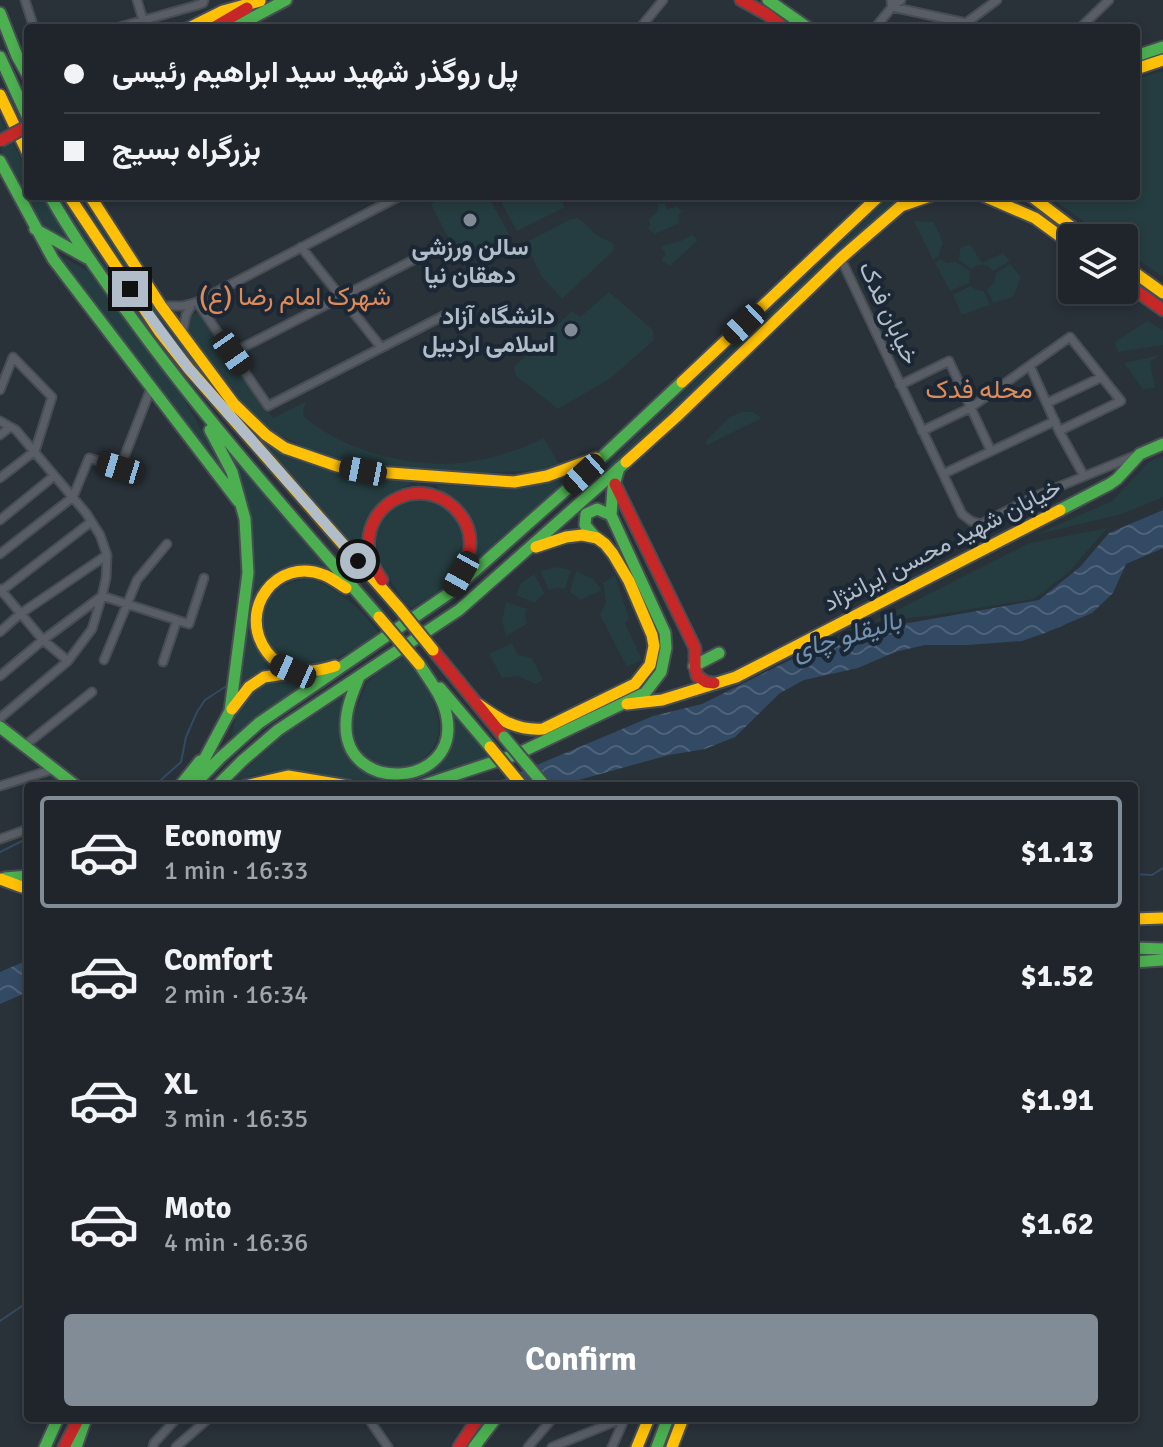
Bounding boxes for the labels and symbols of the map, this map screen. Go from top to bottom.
marker: سالن ورزشی دهقان نیا [461,211,479,229]
place label: سالن ورزشی دهقان نیا [411,232,529,290]
street label: خیابان فدک [852,257,926,369]
route end [112,271,148,307]
district label: شهرک امام رضا (ع) [199,281,391,314]
car [718,299,770,349]
place label: دانشگاه آزاد اسلامی اردبیل [422,301,555,359]
marker: دانشگاه آزاد اسلامی اردبیل [562,321,580,339]
car [208,326,256,380]
district label: محله فدک [925,374,1033,406]
car [558,449,610,499]
car [94,450,146,486]
car [337,455,389,487]
street label: خیابان شهید محسن ایراننژاد [818,472,1066,618]
route start [340,543,376,579]
car [439,547,483,601]
water label: بالیقلو چای [789,604,907,669]
car [266,650,320,692]

